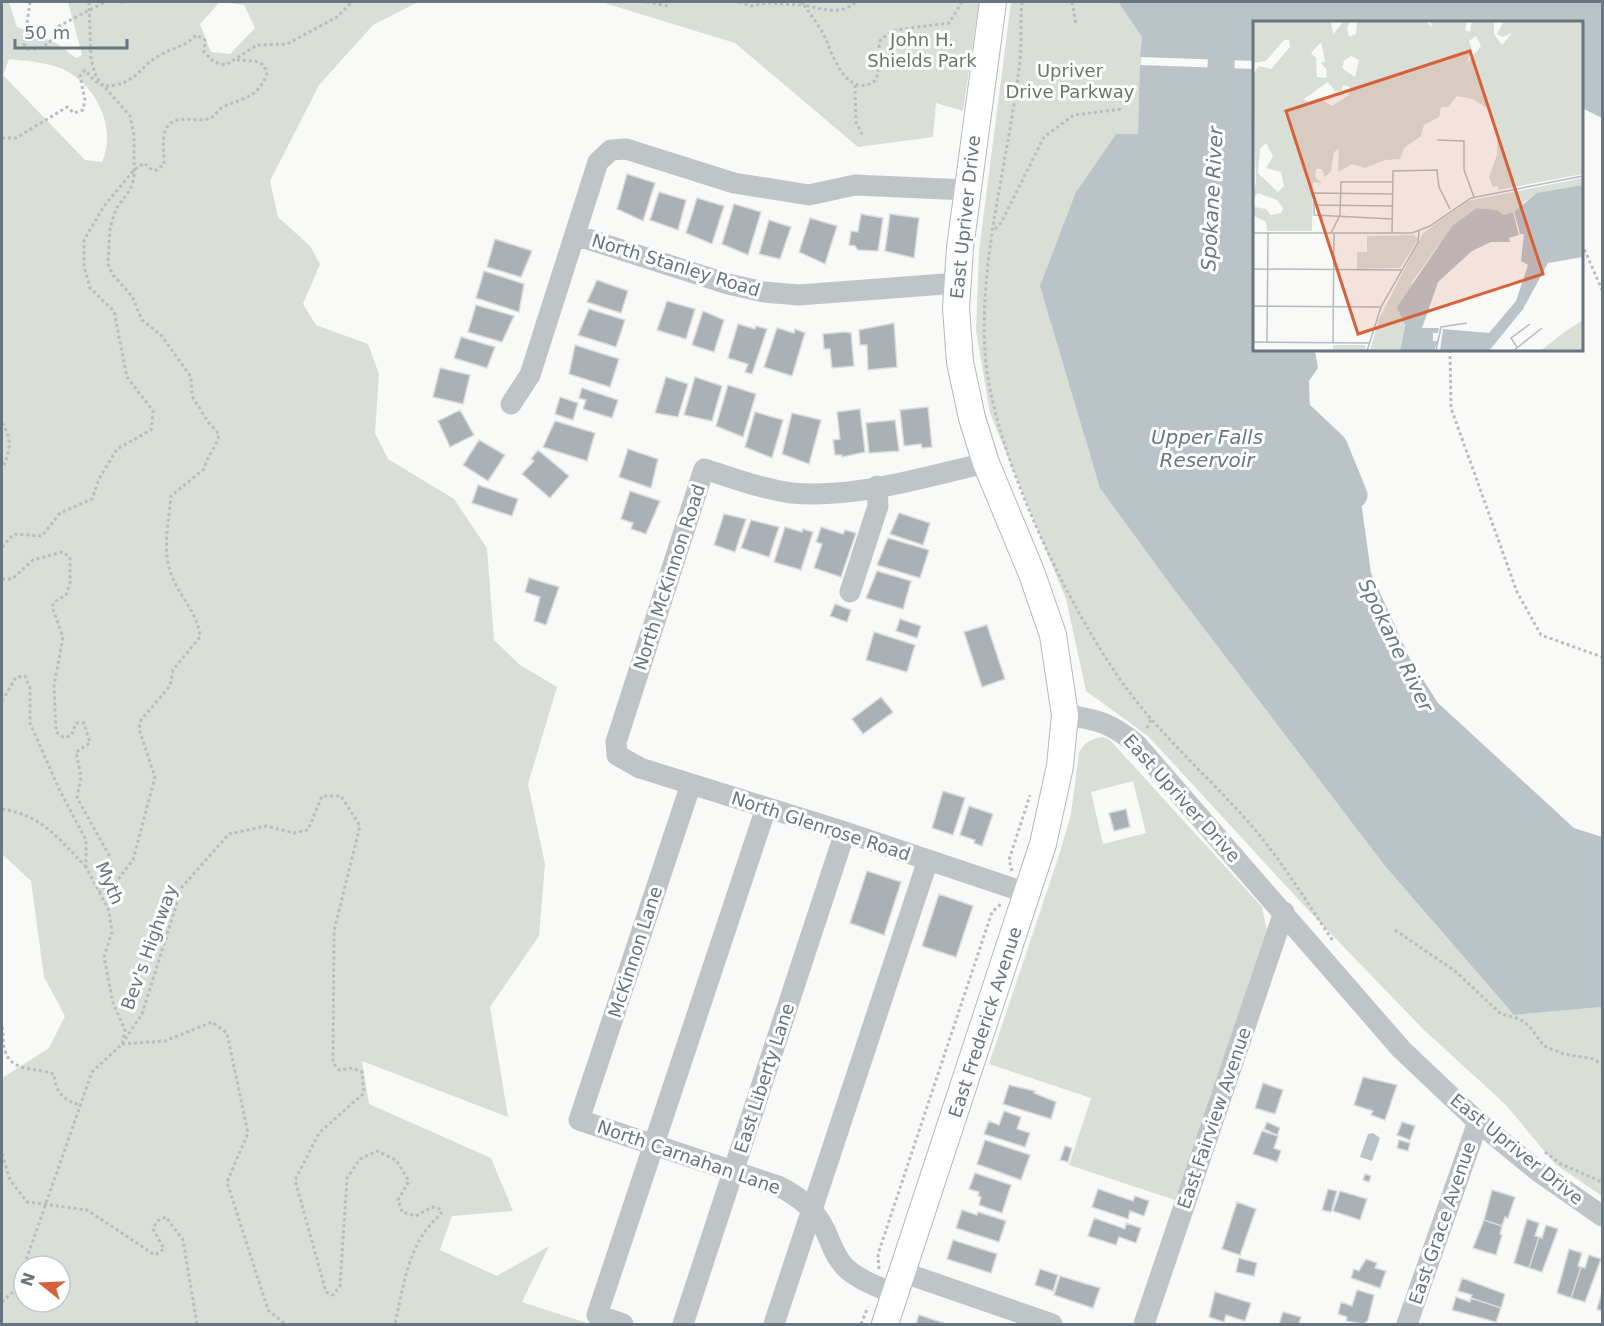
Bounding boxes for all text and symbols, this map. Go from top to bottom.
scale bar [15,12,128,50]
inset map [1253,21,1583,351]
text: 50 m [24,22,70,43]
park label: John H. Shields Park [867,29,977,71]
park label: Upriver Drive Parkway [1005,60,1135,102]
water label: Spokane River [1196,124,1228,272]
street label: East Upriver Drive [946,134,984,300]
street label: North Stanley Road [589,229,763,301]
water label: Upper Falls Reservoir [1151,425,1263,472]
street label: North McKinnon Road [629,481,709,673]
water label: Spokane River [1354,575,1439,717]
street label: East Upriver Drive [1119,730,1245,866]
street label: North Glenrose Road [729,787,913,865]
street label: Myth [92,858,128,908]
street label: Bev's Highway [117,881,182,1013]
street label: McKinnon Lane [604,884,666,1020]
street label: East Frederick Avenue [944,924,1026,1120]
street label: East Liberty Lane [730,1000,798,1156]
street label: East Fairview Avenue [1173,1024,1255,1212]
street label: East Upriver Drive [1447,1089,1587,1209]
street label: North Carnahan Lane [595,1116,783,1198]
street label: East Grace Avenue [1404,1139,1480,1307]
north arrow [12,1254,72,1314]
text: N [17,1270,39,1289]

